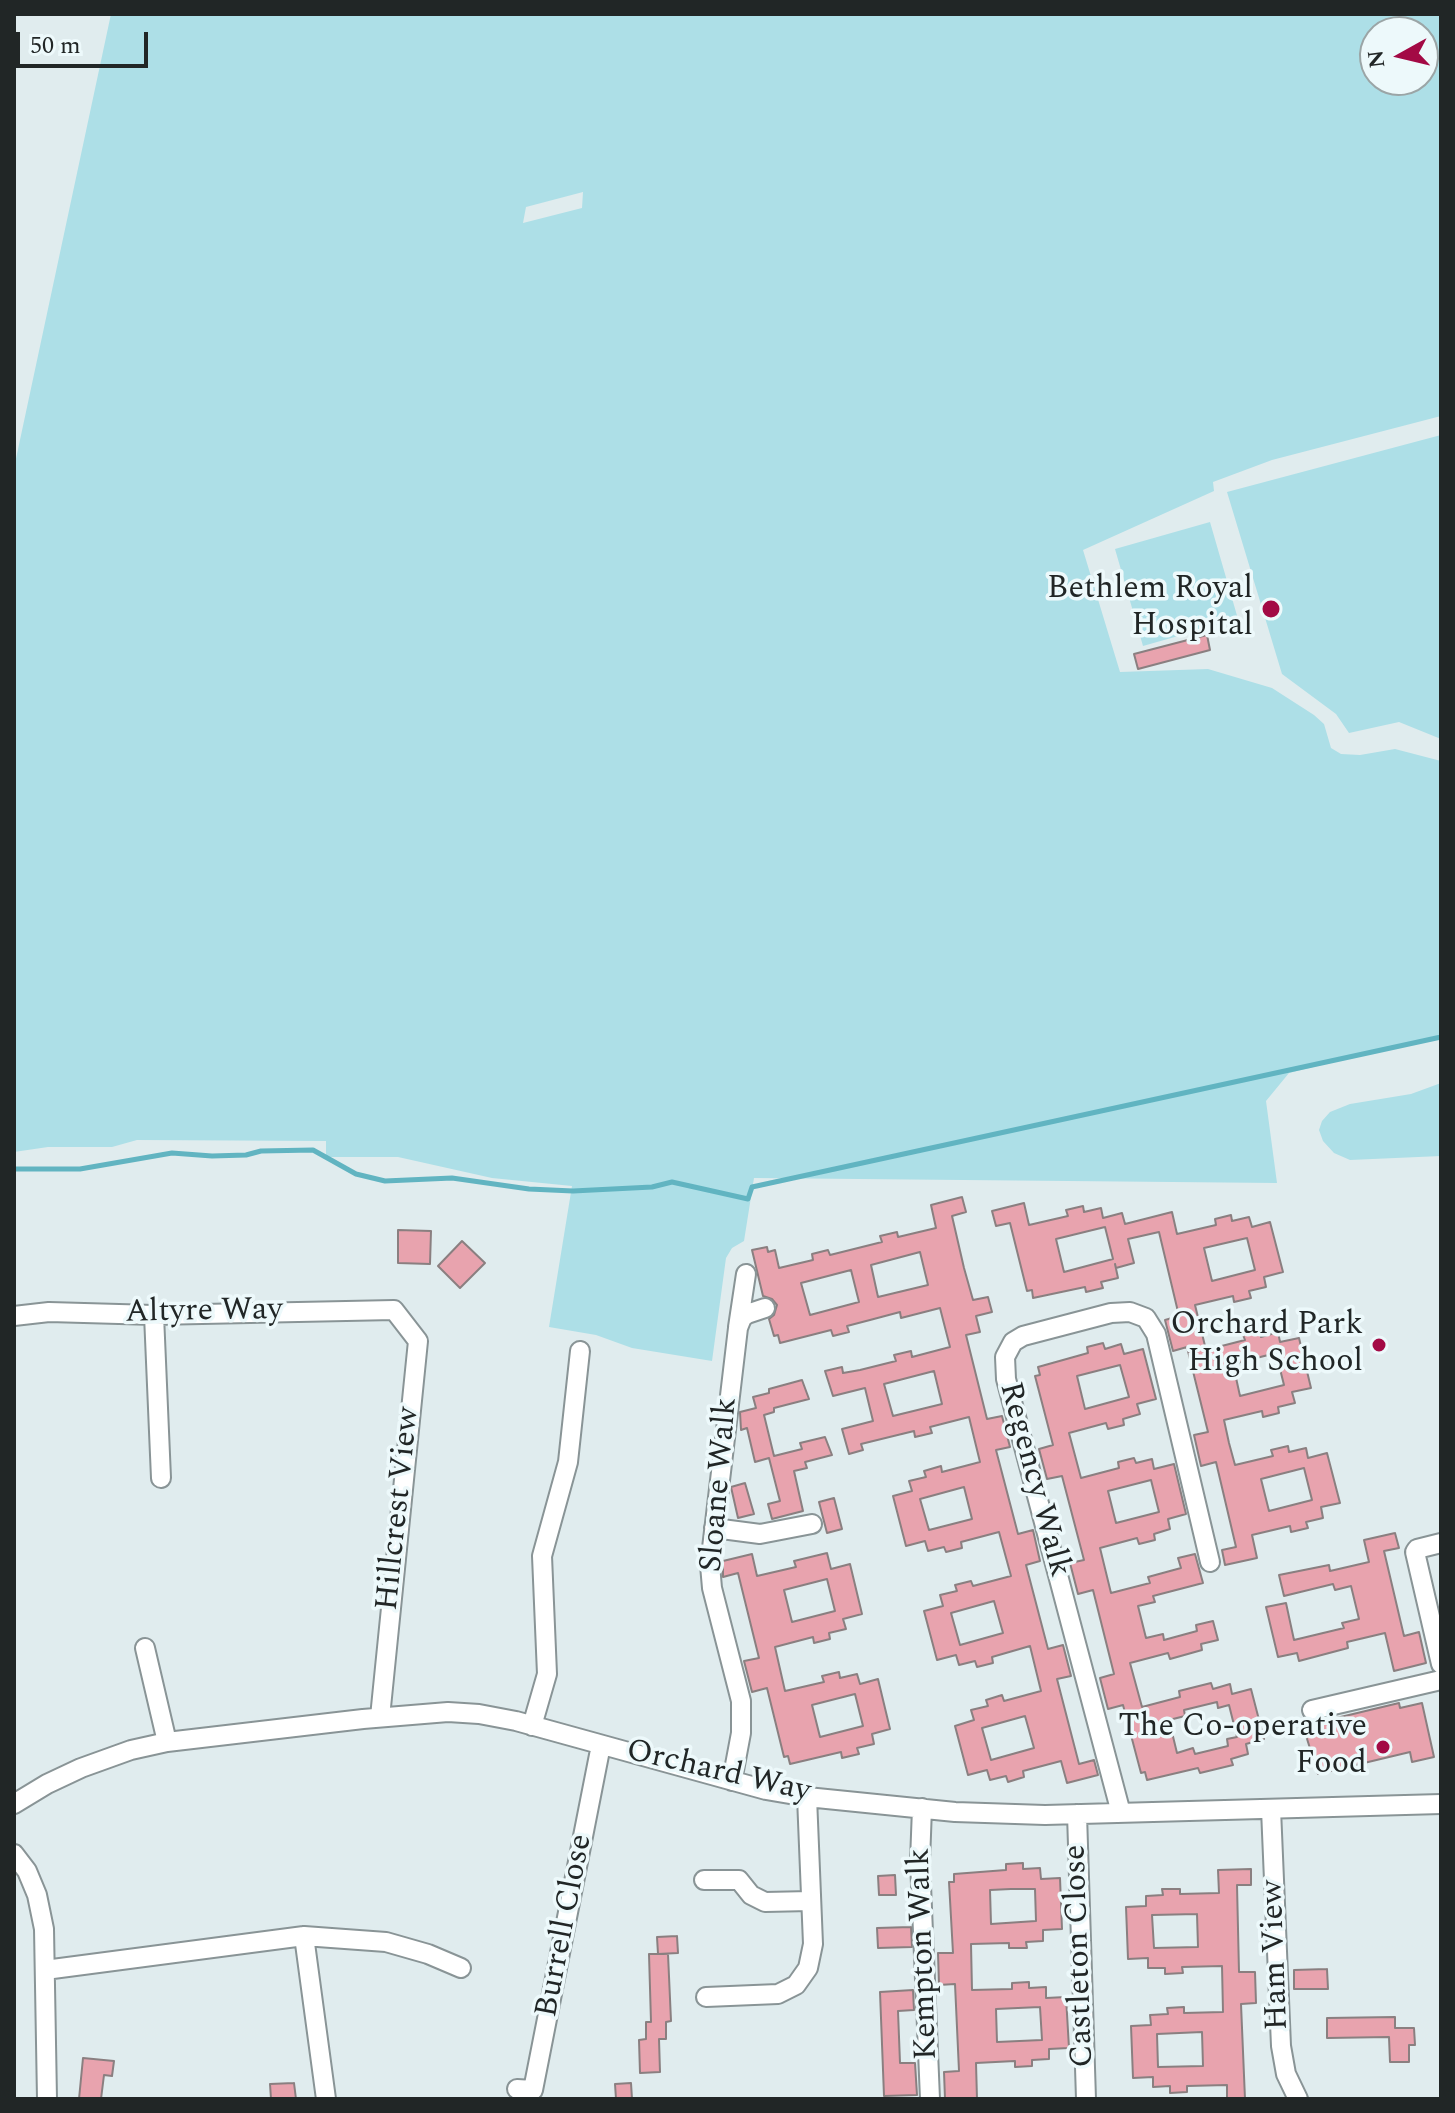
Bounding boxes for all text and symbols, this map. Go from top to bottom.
scale bar [20,16,152,66]
north arrow [1359,16,1439,96]
text: 50 m [30,28,81,64]
text: N [1359,48,1394,70]
place label: Bethlem Royal Hospital [1047,572,1253,647]
marker: Bethlem Royal Hospital [1260,598,1282,620]
street label: Altyre Way [125,1292,283,1334]
place label: Orchard Park High School [1170,1308,1363,1383]
marker: Orchard Park High School [1370,1336,1388,1354]
street label: Regency Walk [989,1378,1077,1582]
street label: Sloane Walk [694,1396,748,1574]
street label: Hillcrest View [370,1405,430,1613]
place label: The Co-operative Food [1118,1710,1367,1785]
street label: Orchard Way [622,1733,814,1813]
marker: The Co-operative Food [1374,1738,1392,1756]
street label: Burrell Close [529,1831,603,2021]
street label: Castleton Close [1058,1844,1104,2068]
street label: Kempton Walk [902,1847,948,2061]
street label: Ham View [1255,1879,1299,2031]

